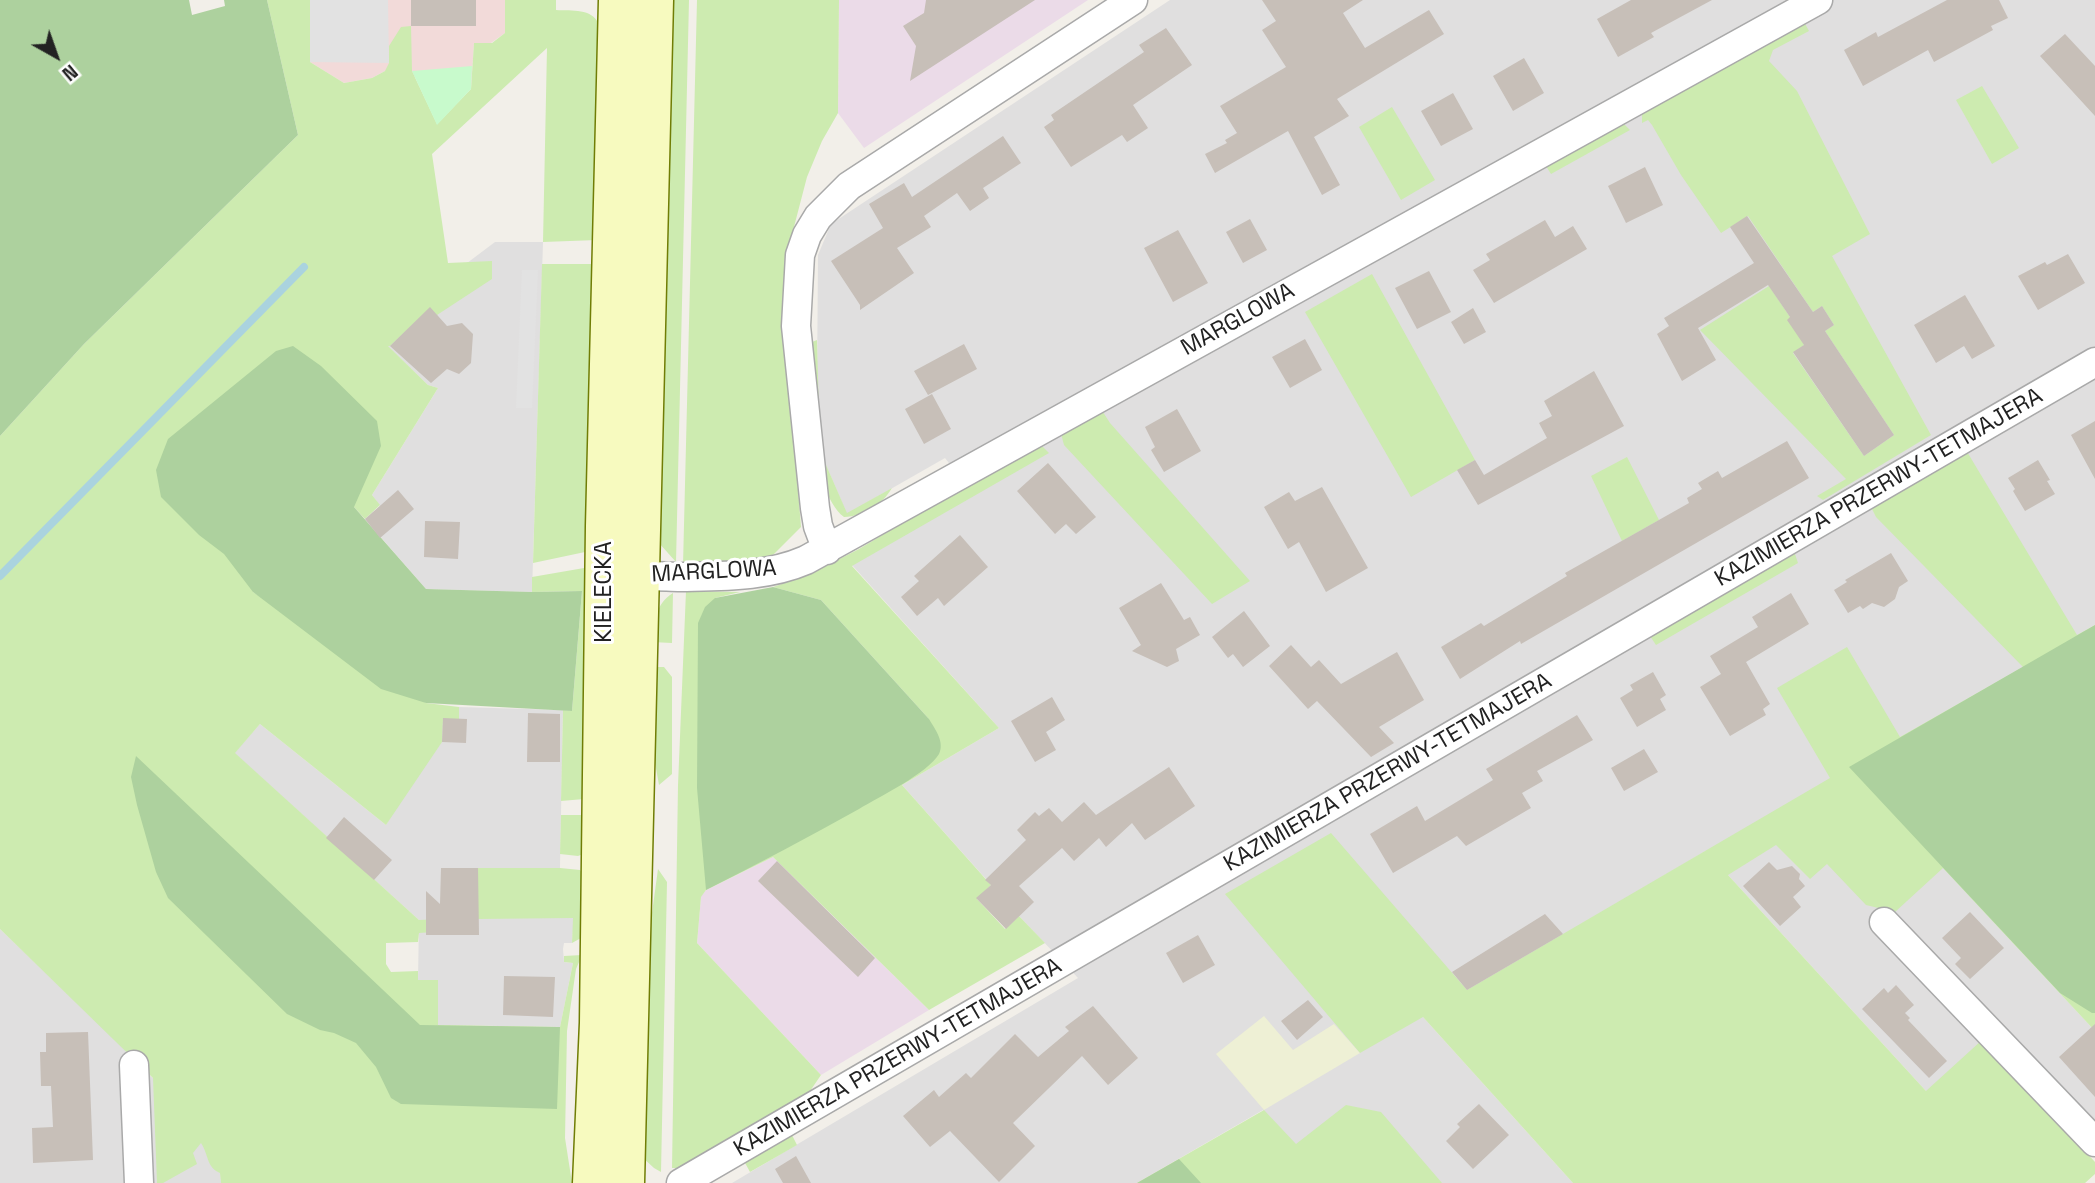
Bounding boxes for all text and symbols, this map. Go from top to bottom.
north arrow [21,21,91,91]
text: N [57,59,83,86]
street label: MARGLOWA [1176,278,1300,362]
street label: KAZIMIERZA PRZERWY-TETMAJERA [1710,383,2048,593]
street label: KIELECKA [591,541,619,643]
street label: MARGLOWA [651,555,777,589]
street label: KAZIMIERZA PRZERWY-TETMAJERA [1219,668,1557,878]
street label: KAZIMIERZA PRZERWY-TETMAJERA [729,953,1067,1163]

